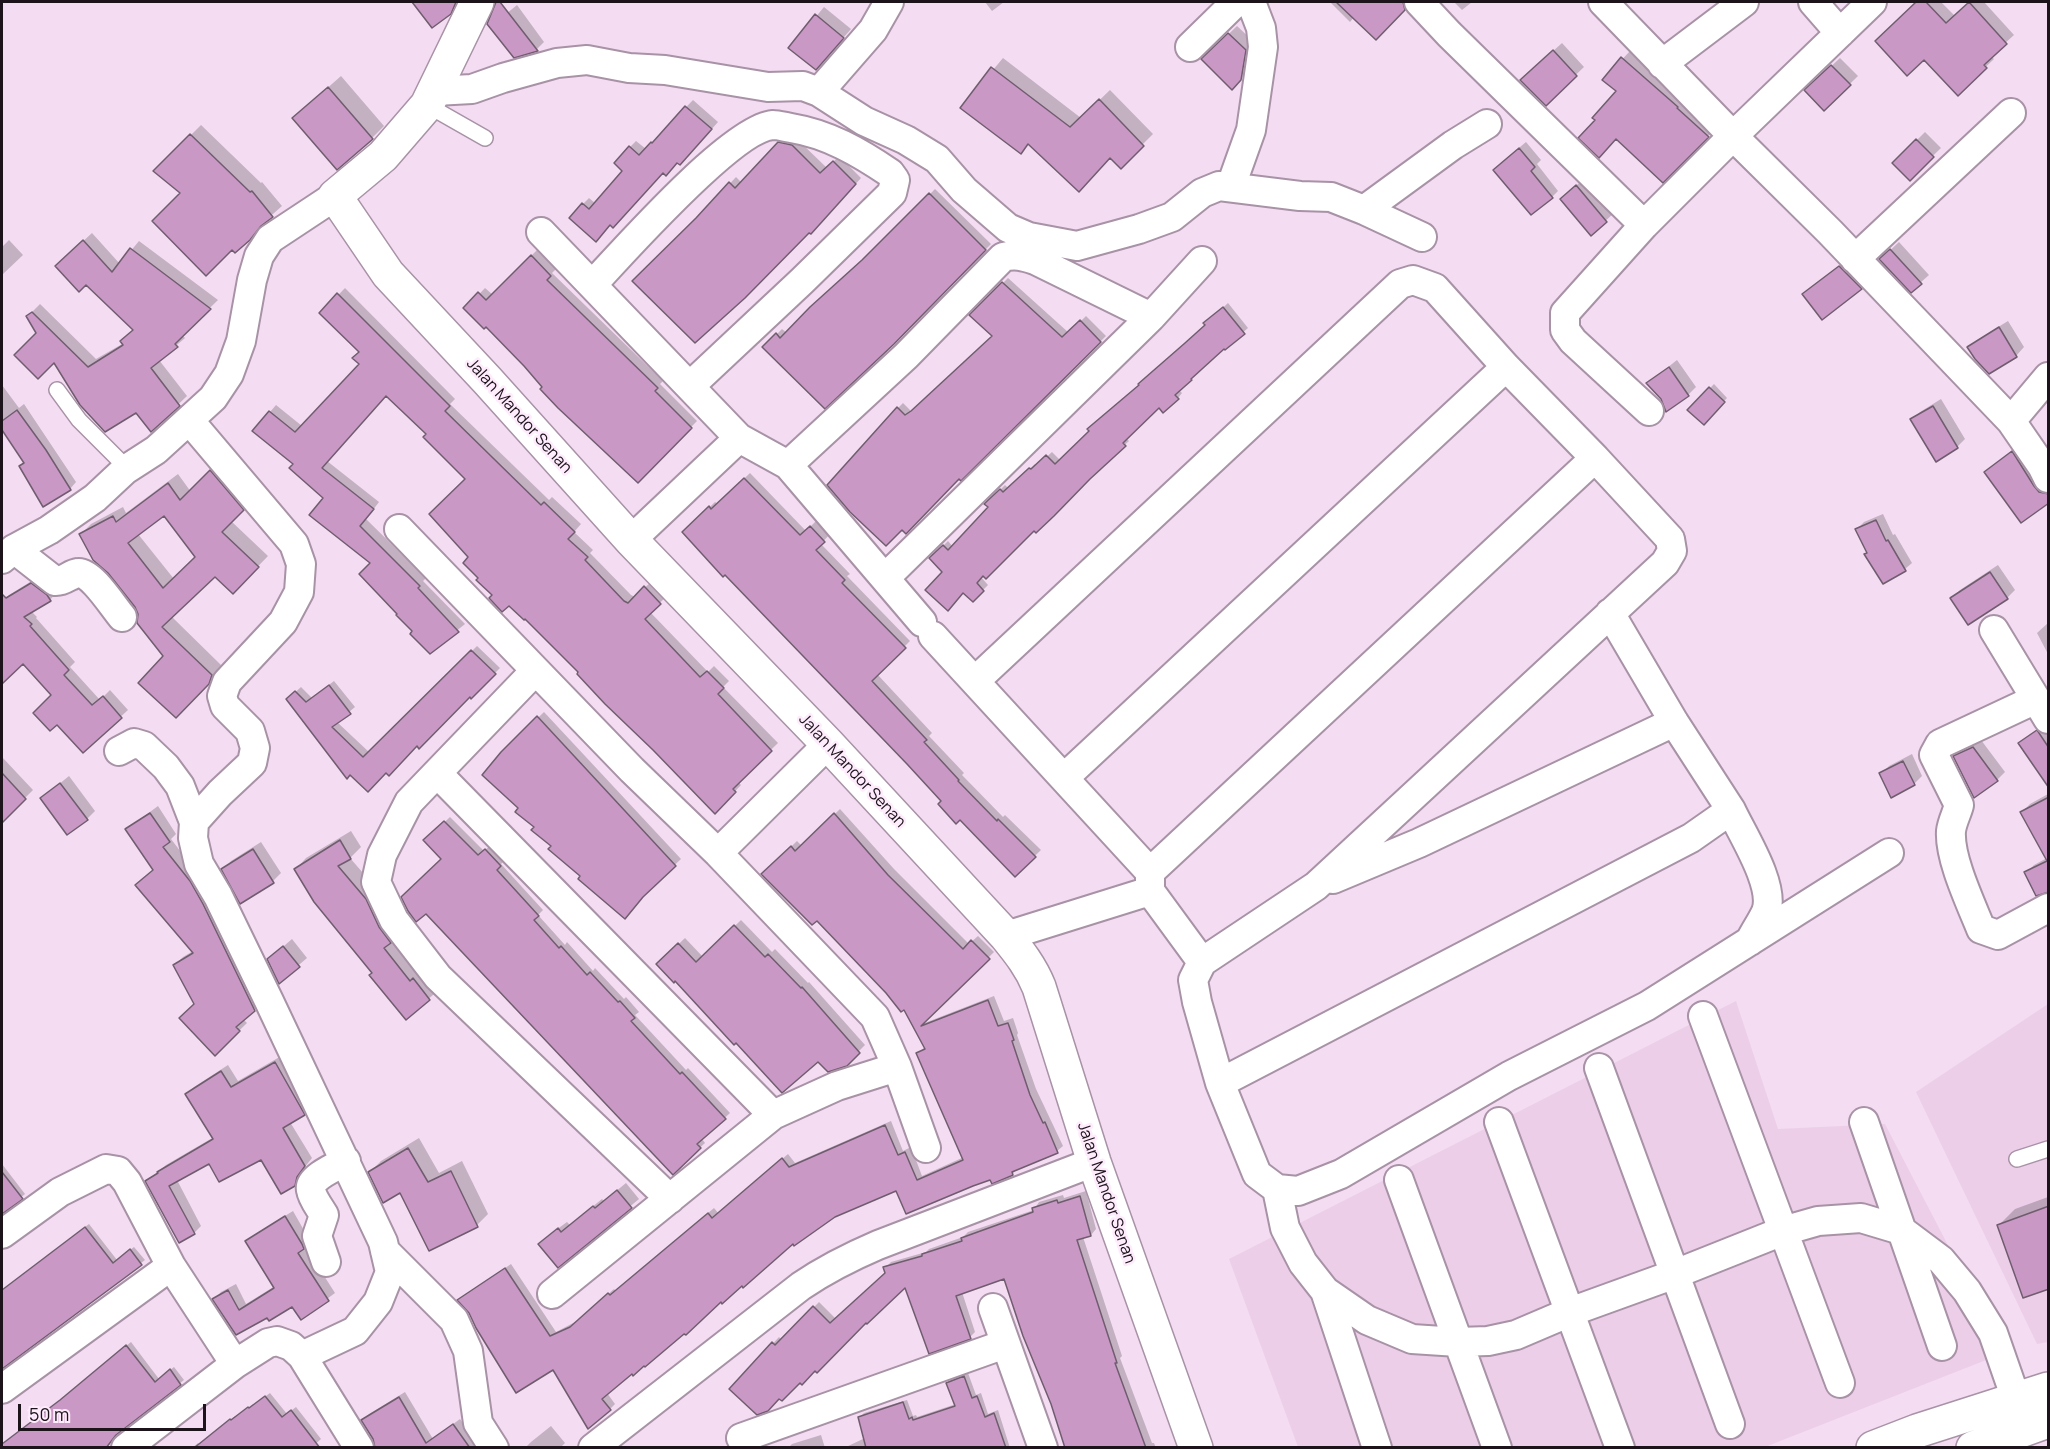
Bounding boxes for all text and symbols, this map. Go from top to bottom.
street label: Jalan Mandor Senan [462,355,576,477]
street label: Jalan Mandor Senan [794,710,910,832]
street label: Jalan Mandor Senan [1073,1120,1139,1266]
scale bar [21,1392,208,1430]
text: 50 m [29,1402,69,1426]

